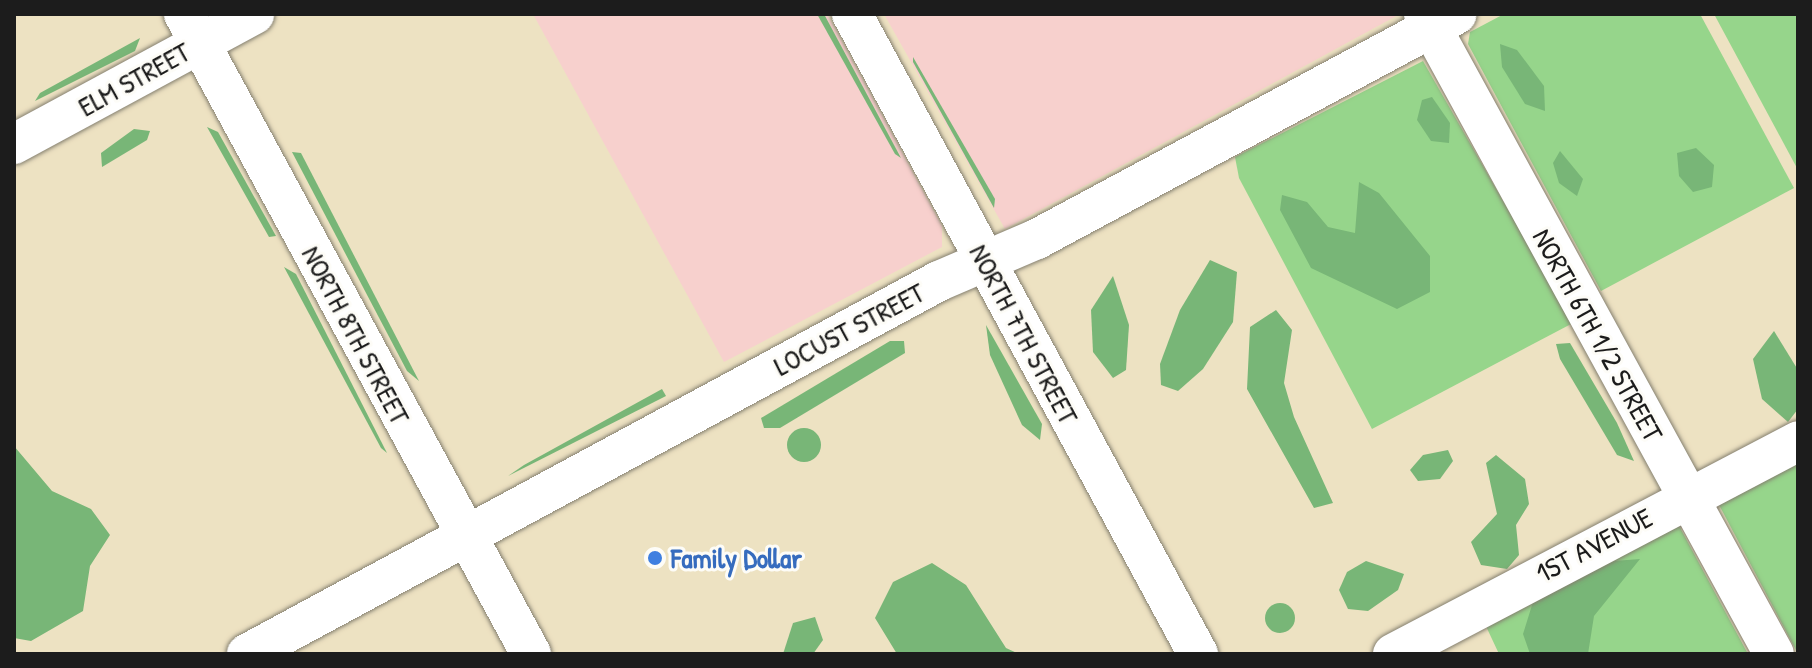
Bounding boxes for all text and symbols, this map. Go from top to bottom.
street label: ELM STREET [72,35,196,123]
street label: NORTH 6TH 1/2 STREET [1526,223,1670,447]
street label: NORTH 7TH STREET [962,238,1086,430]
street label: NORTH 8TH STREET [295,240,417,430]
street label: LOCUST STREET [768,275,930,383]
street label: 1ST AVENUE [1530,500,1658,590]
place label: Family Dollar [671,541,802,575]
marker: Family Dollar [646,549,664,567]

